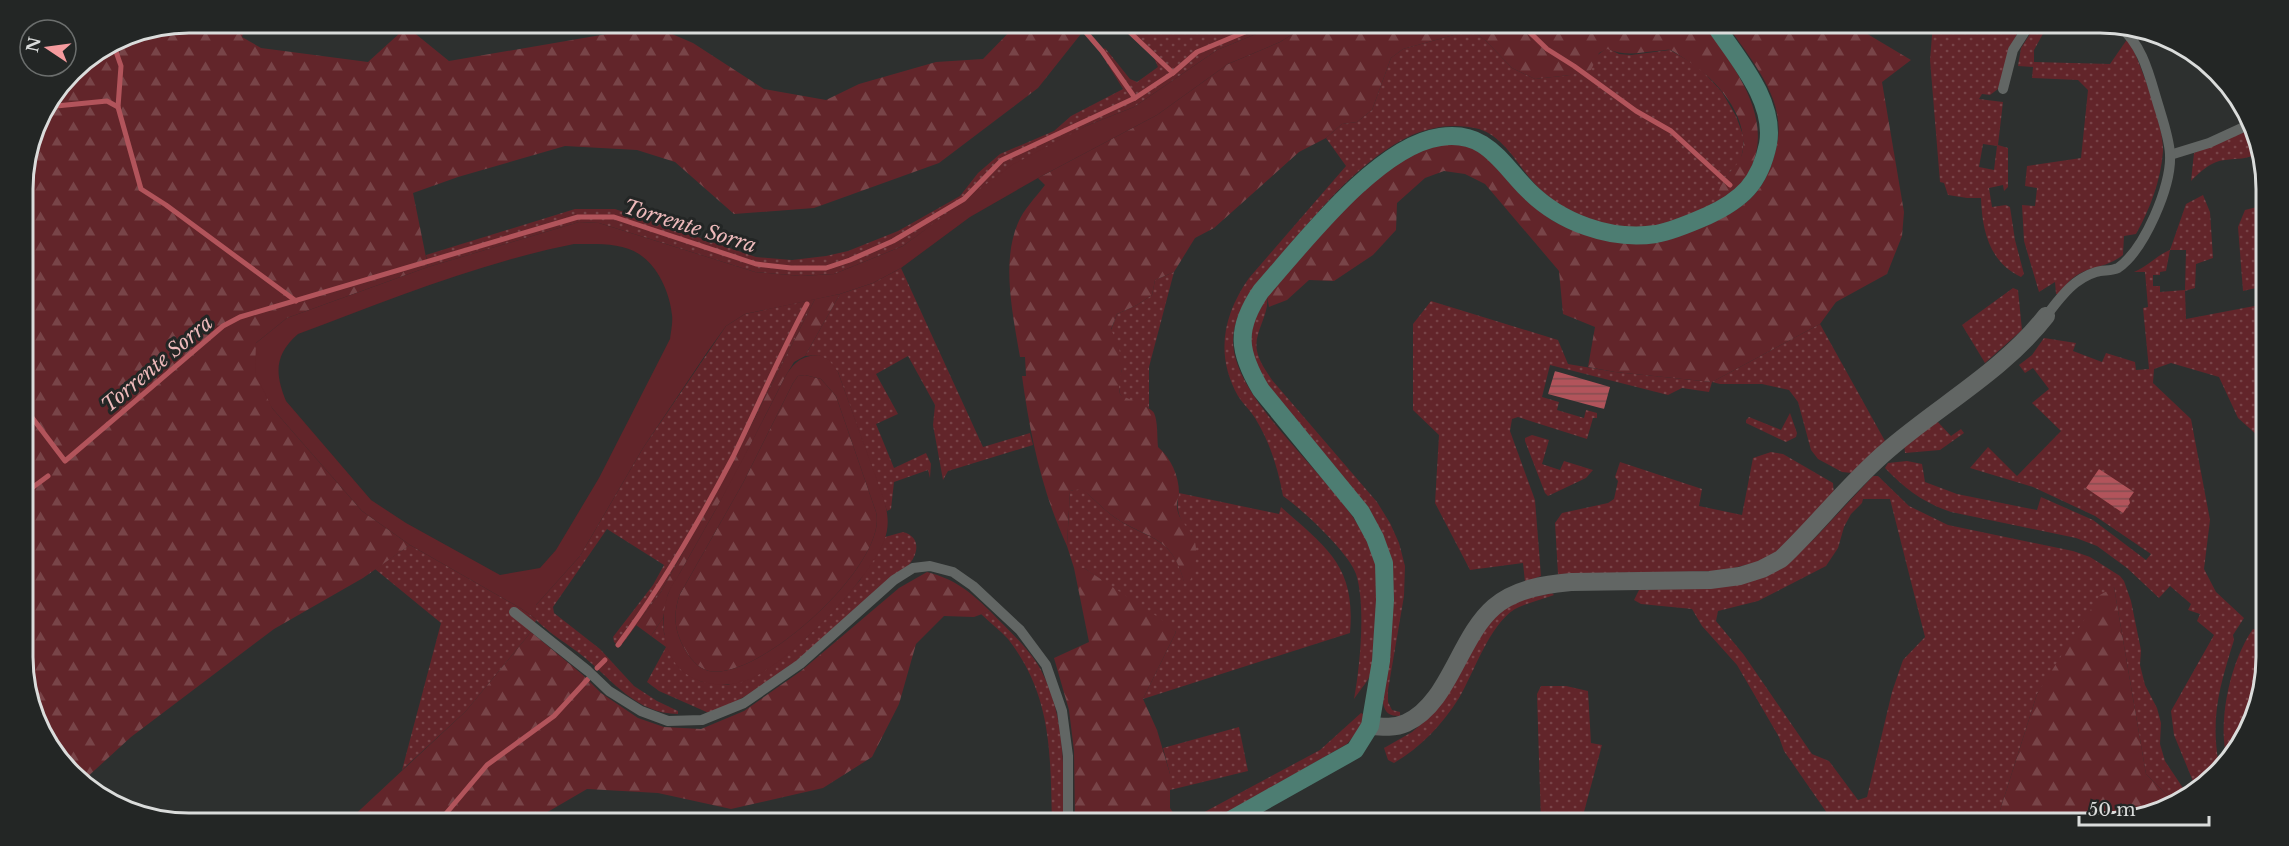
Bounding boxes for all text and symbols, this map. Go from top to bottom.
north arrow [18,18,78,78]
text: N [22,35,45,54]
water label: Torrente Sorra [621,194,759,258]
water label: Torrente Sorra [97,311,217,417]
scale bar [2079,789,2210,827]
text: 50 m [2088,799,2136,821]

